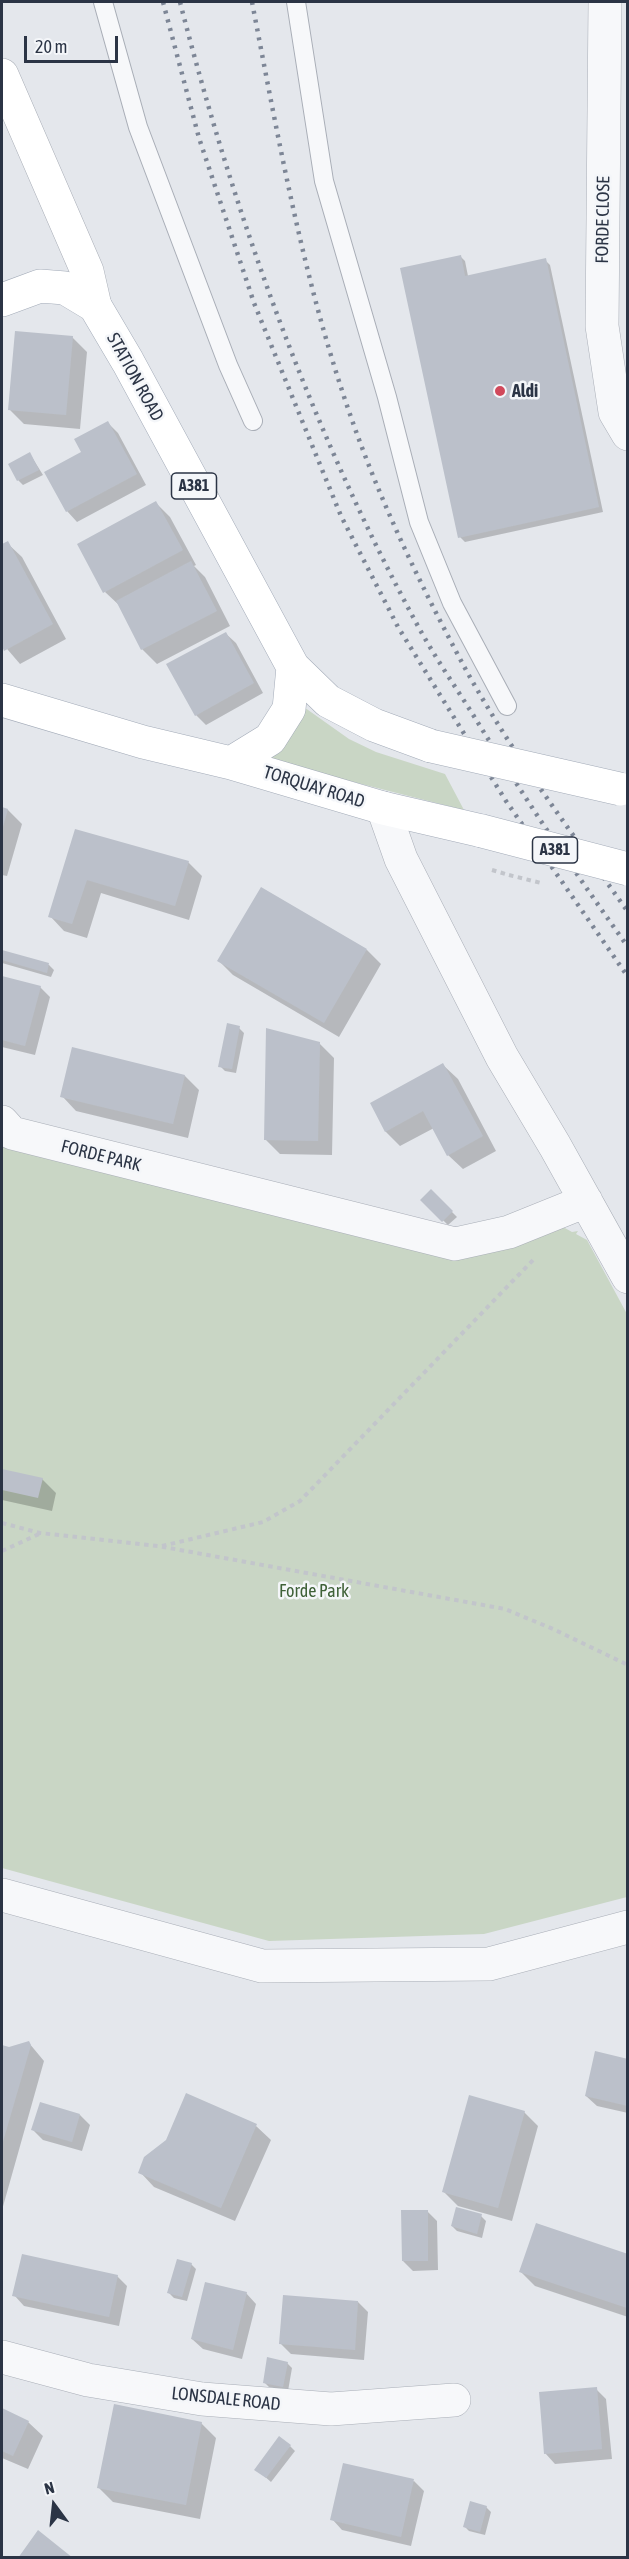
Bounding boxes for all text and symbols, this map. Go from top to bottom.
scale bar [27,24,122,62]
text: 20 m [35,36,67,57]
street label: FORDE CLOSE [591,176,615,264]
street label: STATION ROAD [102,329,168,425]
place label: Aldi [512,380,538,402]
marker: Aldi [493,384,507,398]
road number: A381 [172,473,216,499]
street label: TORQUAY ROAD [261,761,367,813]
road number: A381 [532,837,578,863]
street label: FORDE PARK [59,1136,143,1176]
park label: Forde Park [279,1580,349,1602]
street label: LONSDALE ROAD [170,2383,282,2415]
north arrow [24,2475,84,2535]
text: N [42,2478,56,2498]

